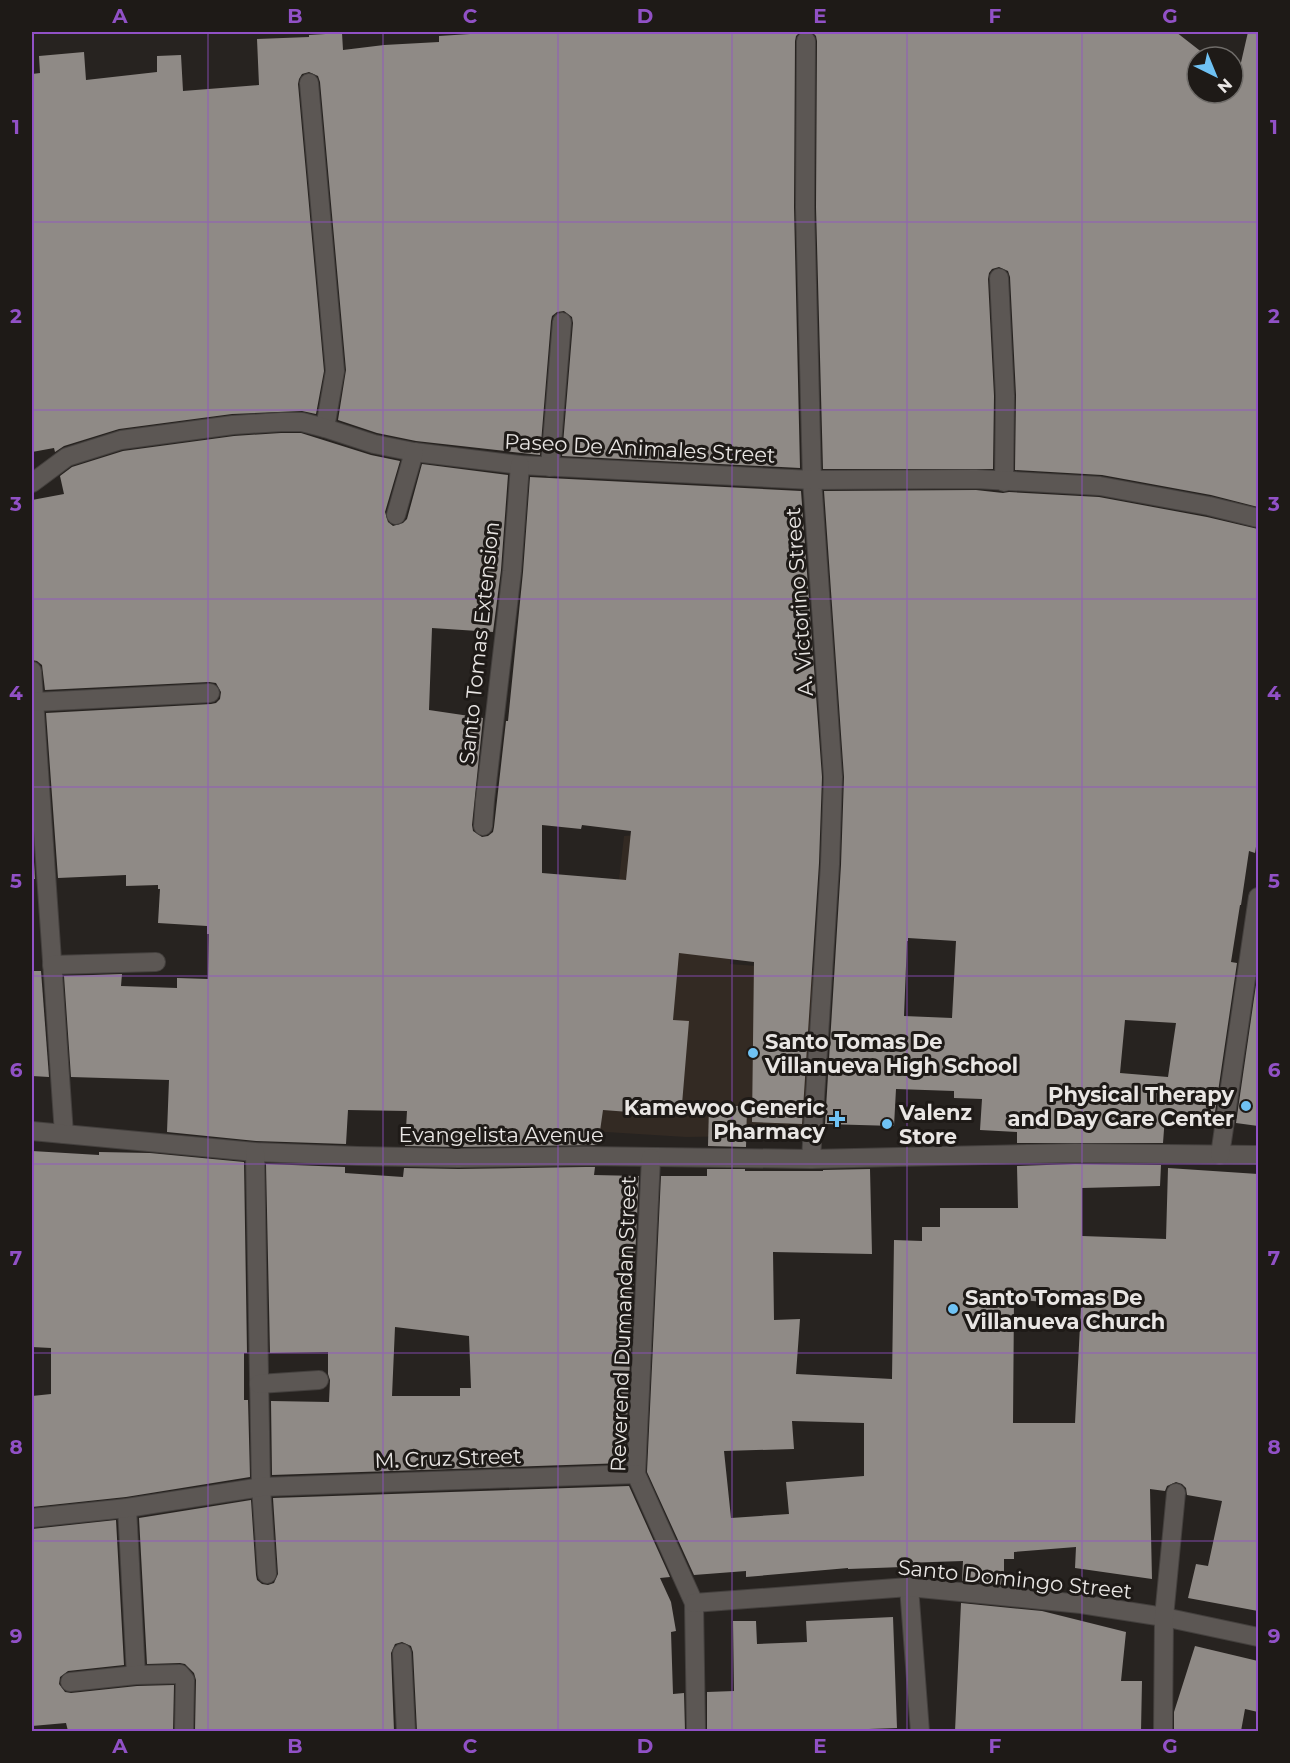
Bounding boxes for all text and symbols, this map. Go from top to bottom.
text: A [111,4,128,28]
text: B [287,4,303,28]
text: C [463,4,478,28]
text: D [637,4,653,28]
text: E [813,4,827,28]
text: F [989,4,1002,28]
text: G [1162,4,1178,28]
north arrow [1185,45,1245,105]
text: N [1214,74,1236,97]
text: 1 [12,115,20,139]
text: 1 [1270,115,1278,139]
text: 2 [10,304,22,328]
text: 2 [1268,304,1280,328]
street label: Paseo De Animales Street [504,428,776,468]
text: 3 [9,492,22,516]
text: 3 [1267,492,1280,516]
street label: A. Victorino Street [780,507,818,697]
street label: Santo Tomas Extension [454,520,504,766]
text: 4 [9,681,23,705]
text: 4 [1267,681,1281,705]
text: 5 [10,869,22,893]
text: 5 [1268,869,1280,893]
place label: Santo Tomas De Villanueva High School [764,1029,1018,1078]
marker: Santo Tomas De Villanueva High School [746,1046,760,1060]
text: 6 [10,1058,23,1082]
text: 6 [1268,1058,1281,1082]
place label: Physical Therapy and Day Care Center [1008,1082,1234,1131]
place label: Kamewoo Generic Pharmacy [624,1095,826,1144]
marker: Physical Therapy and Day Care Center [1239,1099,1253,1113]
place label: Valenz Store [898,1100,972,1149]
marker: Kamewoo Generic Pharmacy [830,1112,844,1126]
marker: Valenz Store [880,1117,894,1131]
street label: Evangelista Avenue [398,1122,604,1147]
street label: Reverend Dumandan Street [605,1175,641,1473]
text: 7 [10,1246,22,1270]
text: 7 [1268,1246,1280,1270]
place label: Santo Tomas De Villanueva Church [964,1285,1165,1334]
marker: Santo Tomas De Villanueva Church [946,1302,960,1316]
text: 8 [9,1435,23,1459]
text: 8 [1267,1435,1281,1459]
street label: M. Cruz Street [374,1443,522,1473]
street label: Santo Domingo Street [897,1554,1133,1604]
text: 9 [10,1624,22,1648]
text: 9 [1268,1624,1280,1648]
text: A [111,1734,128,1758]
text: B [287,1734,303,1758]
text: C [463,1734,478,1758]
text: D [637,1734,653,1758]
text: E [813,1734,827,1758]
text: F [989,1734,1002,1758]
text: G [1162,1734,1178,1758]

